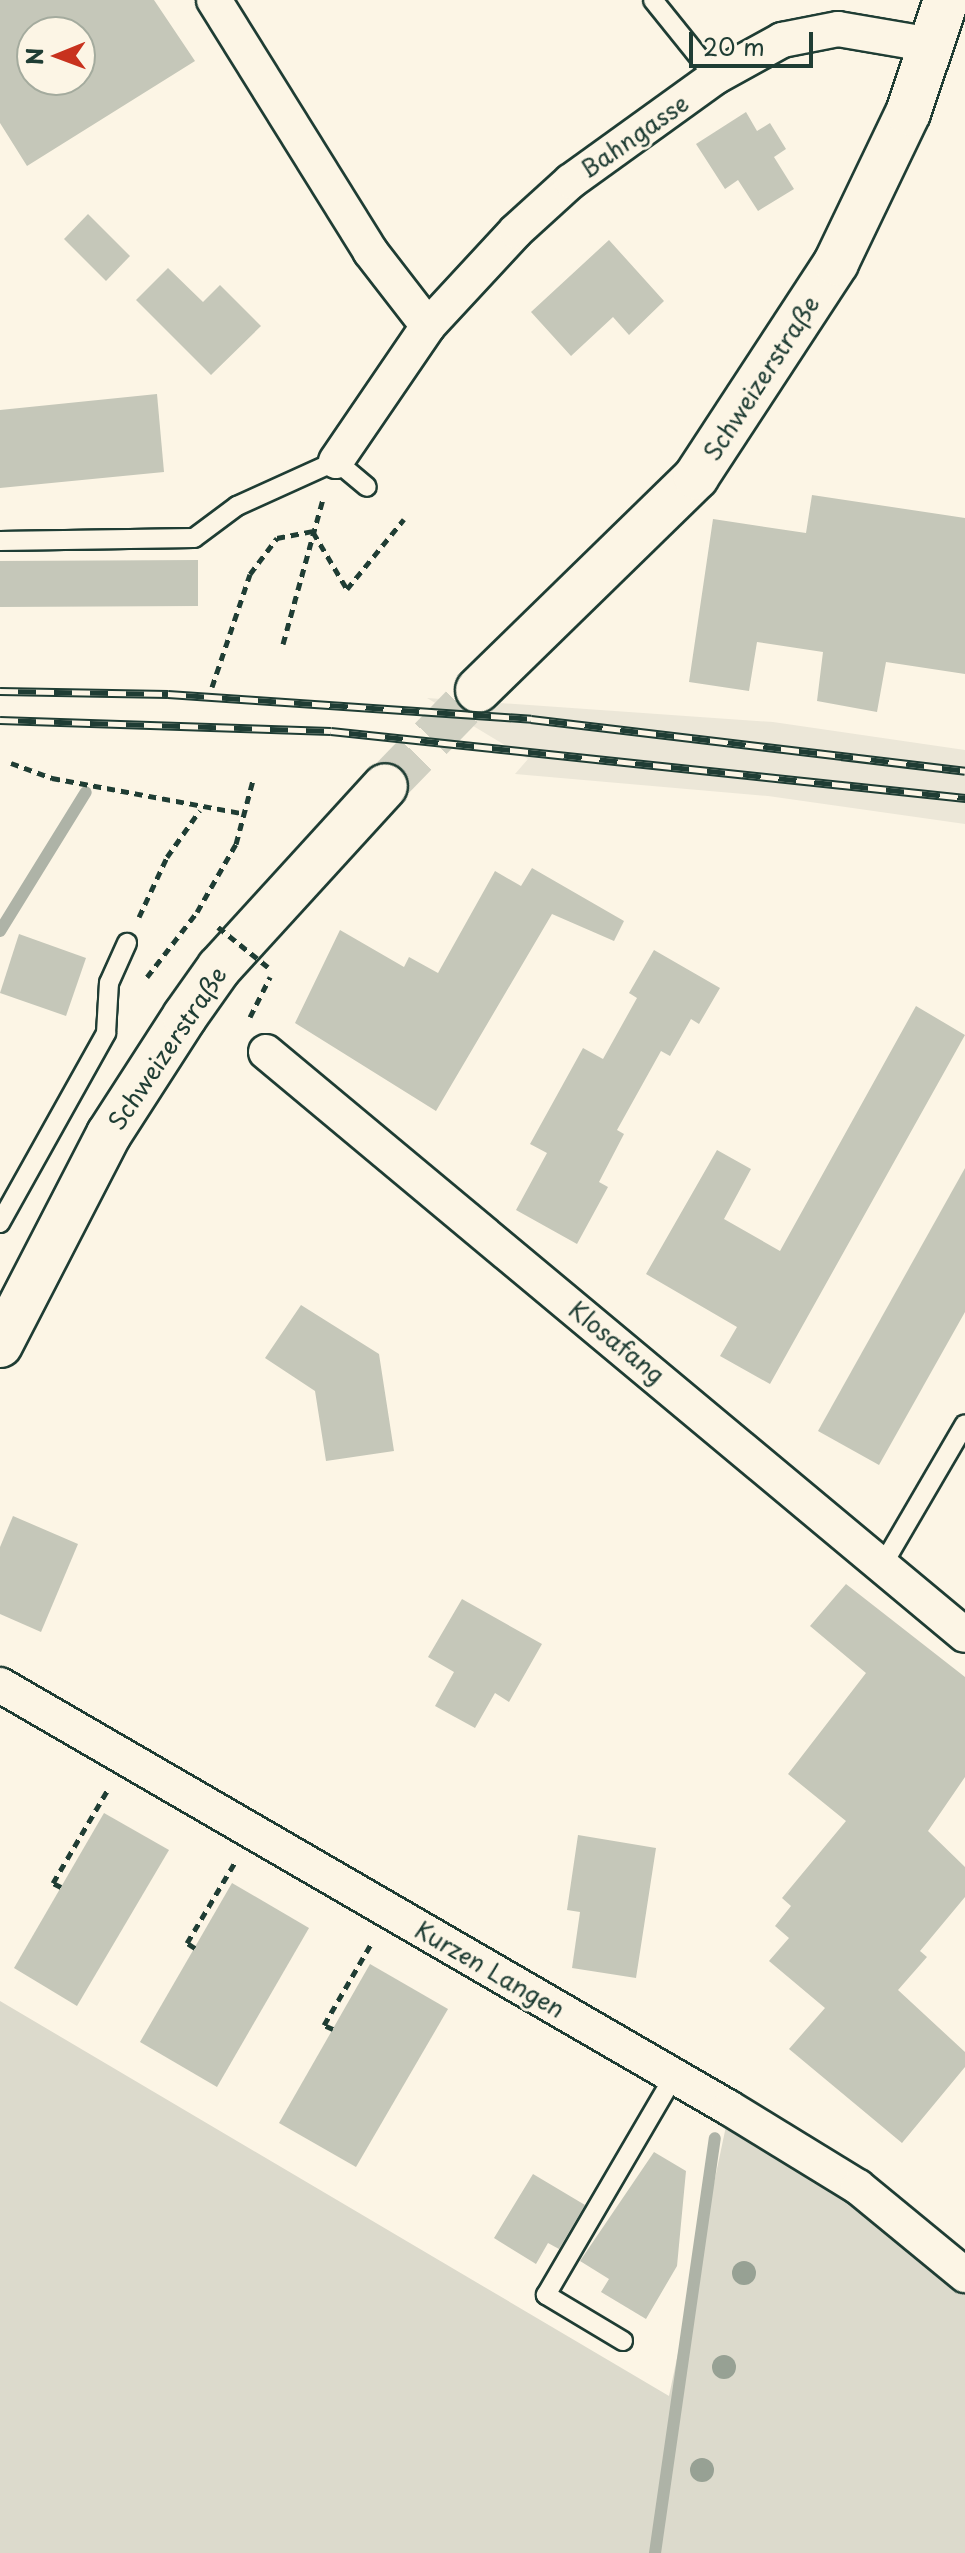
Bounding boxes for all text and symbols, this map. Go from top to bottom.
north arrow [16,16,96,96]
scale bar [693,16,817,66]
text: 20 m [703,28,765,64]
text: N [17,47,50,65]
street label: Bahngasse [574,88,694,184]
street label: Schweizerstraße [697,290,825,466]
street label: Schweizerstraße [102,961,232,1135]
street label: Klosafang [563,1295,671,1389]
street label: Kurzen Langen [409,1914,571,2024]

